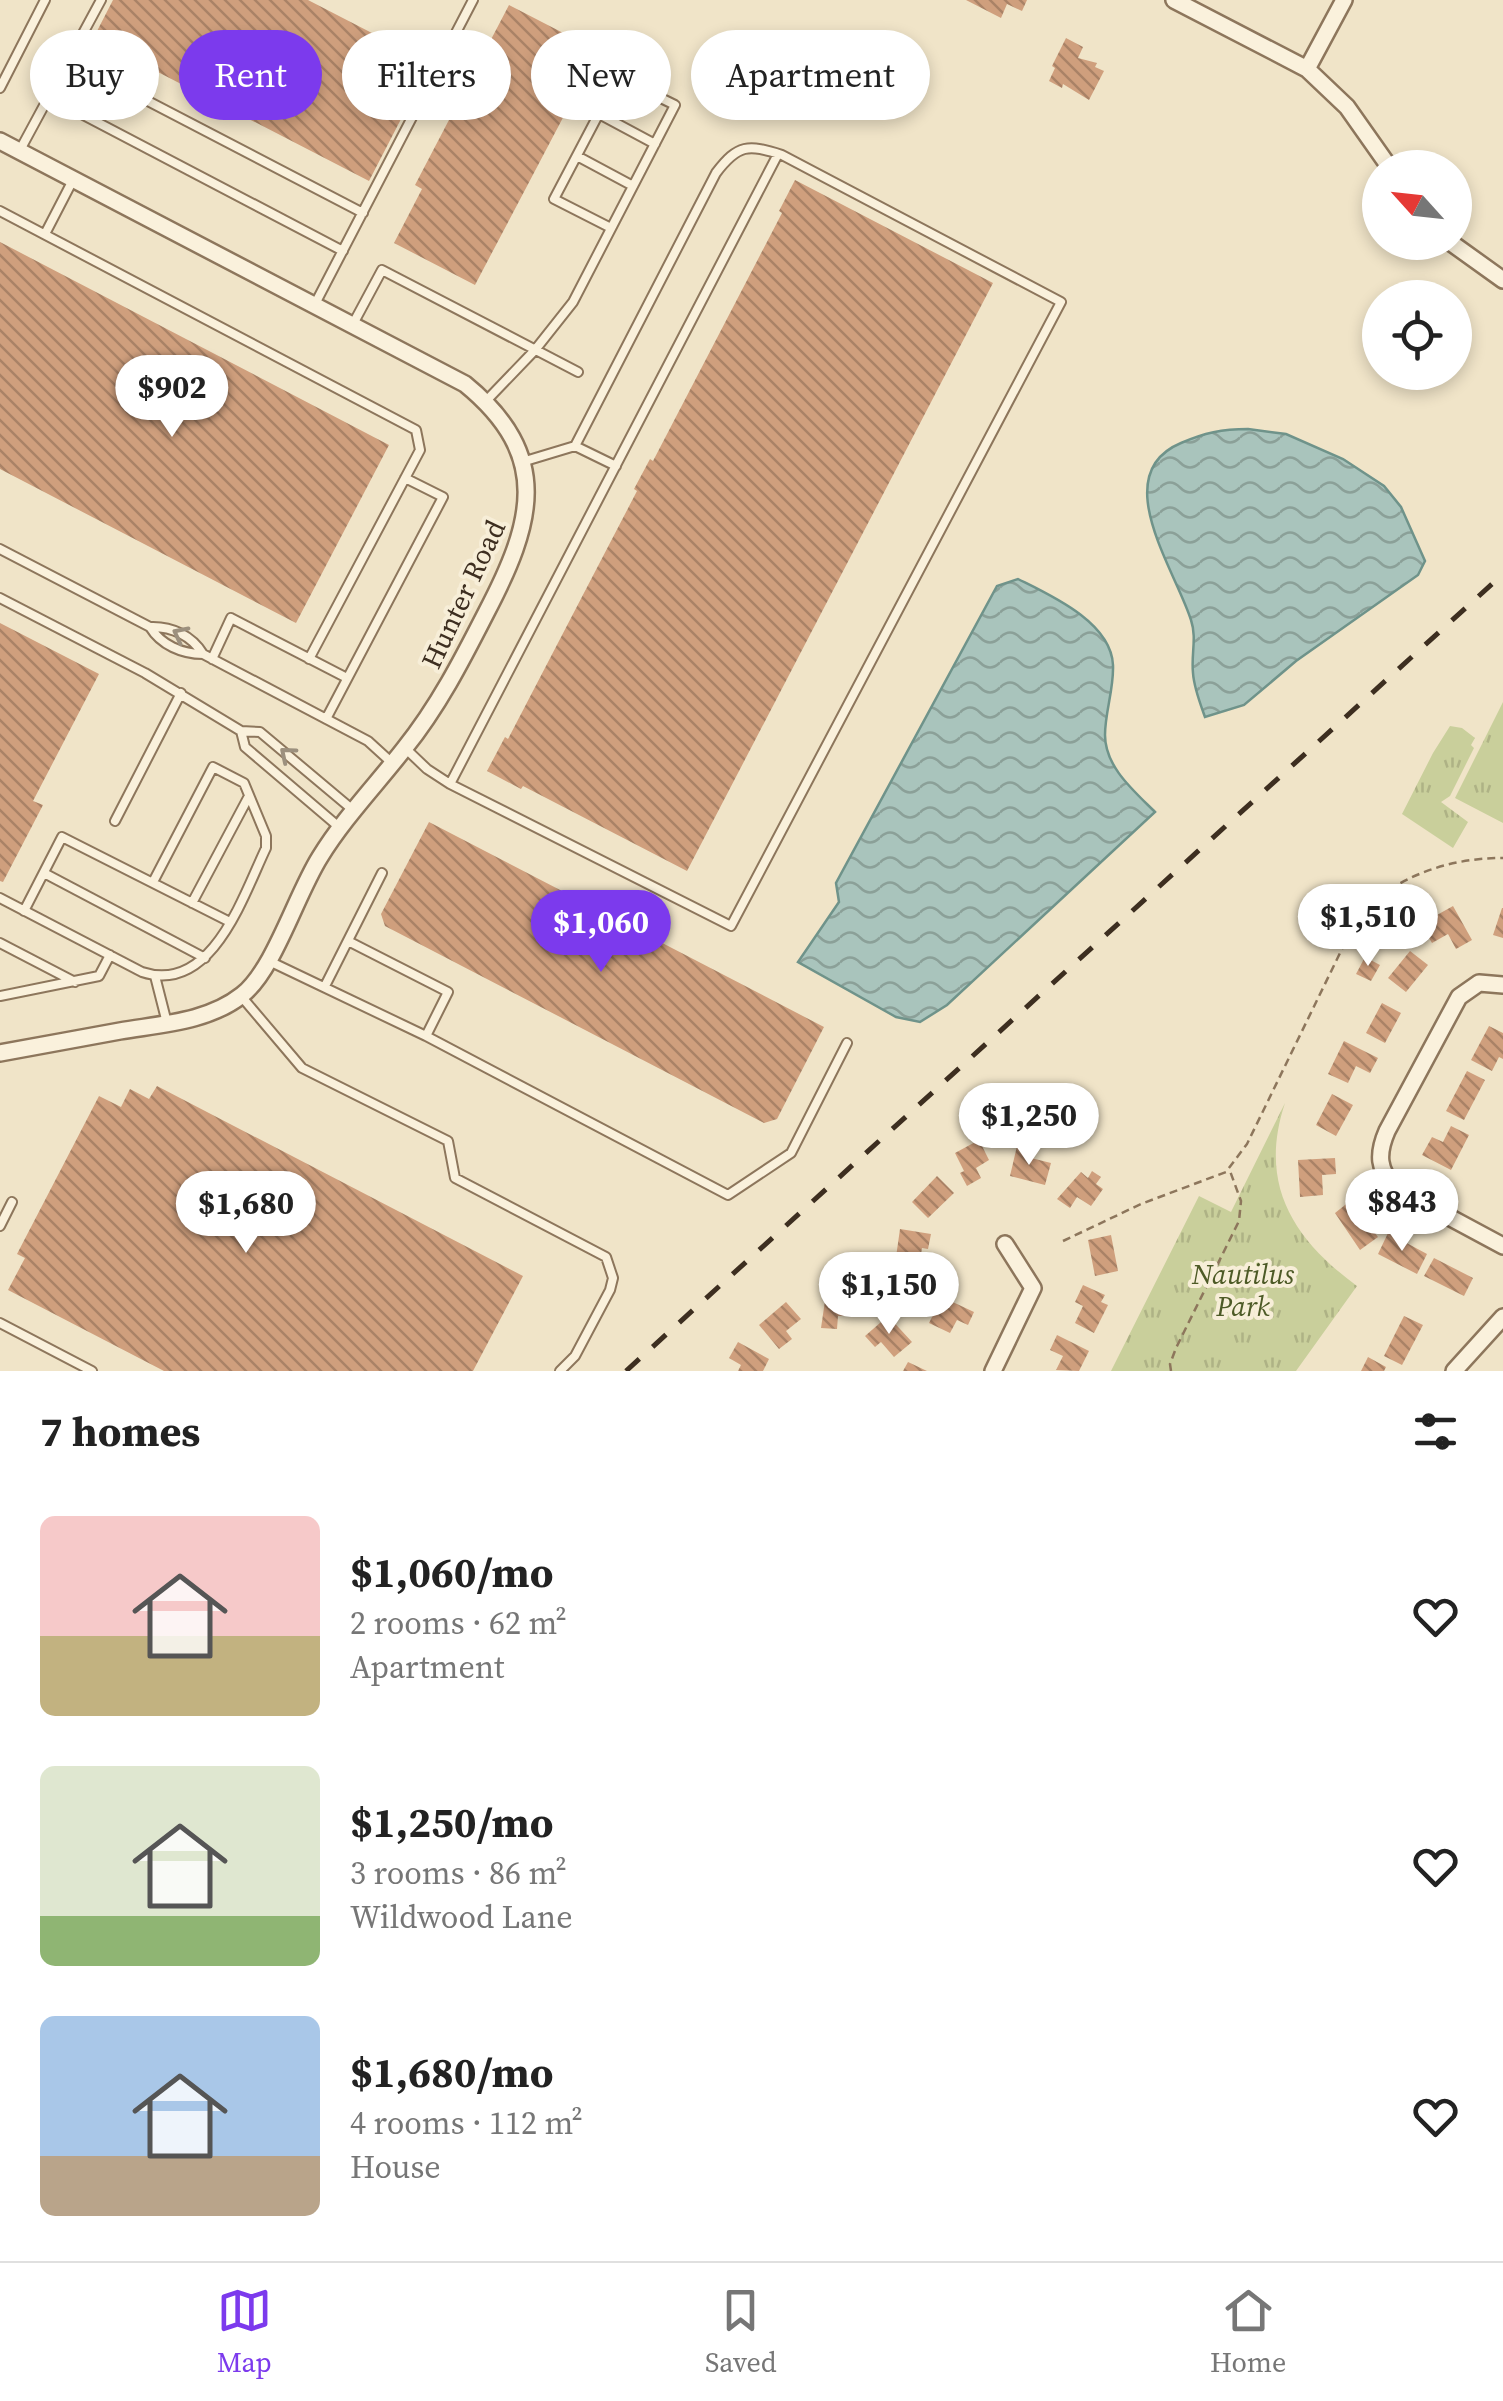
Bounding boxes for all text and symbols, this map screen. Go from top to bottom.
chip: Buy [30,30,159,120]
chip: Rent [179,30,322,120]
chip: Filters [342,30,511,120]
chip: New [531,30,671,120]
chip: Apartment [691,30,930,120]
north arrow [1362,150,1472,260]
map controls [1362,150,1472,390]
button: locate [1362,280,1472,390]
pin: $902 [113,355,231,440]
text: $902 [137,365,207,409]
street label: Hunter Road [412,513,514,674]
one-way arrow [172,627,191,646]
one-way arrow [280,748,298,766]
pin: $1,510 [1287,884,1449,969]
pin: $1,060 [520,890,682,975]
text: $1,510 [1320,894,1416,938]
text: $1,060 [553,900,649,944]
pin: $1,250 [948,1083,1110,1168]
text: $1,250 [981,1093,1077,1137]
pin: $843 [1343,1169,1461,1254]
pin: $1,680 [165,1171,327,1256]
text: $843 [1367,1179,1437,1223]
text: $1,680 [198,1181,294,1225]
pin: $1,150 [808,1252,970,1337]
park label: Nautilus Park [1191,1255,1295,1325]
text: $1,150 [841,1262,937,1306]
text: 7 homes [40,1402,200,1460]
icon: filters [1408,1404,1463,1459]
text: $1,060/mo [350,1543,553,1601]
icon: home [120,1556,240,1676]
icon: heart [1408,1589,1463,1644]
text: 2 rooms · 62 m² [350,1601,567,1645]
text: Apartment [350,1645,504,1689]
text: $1,250/mo [350,1793,553,1851]
icon: home [120,1806,240,1926]
icon: heart [1408,1839,1463,1894]
text: 3 rooms · 86 m² [350,1851,567,1895]
text: Wildwood Lane [350,1895,572,1939]
text: $1,680/mo [350,2043,553,2101]
icon: home [120,2056,240,2176]
icon: heart [1408,2089,1463,2144]
text: 4 rooms · 112 m² [350,2101,583,2145]
text: House [350,2145,441,2189]
tab: Map [217,2283,272,2381]
tab: Saved [705,2283,777,2381]
tab: Home [1210,2283,1286,2381]

